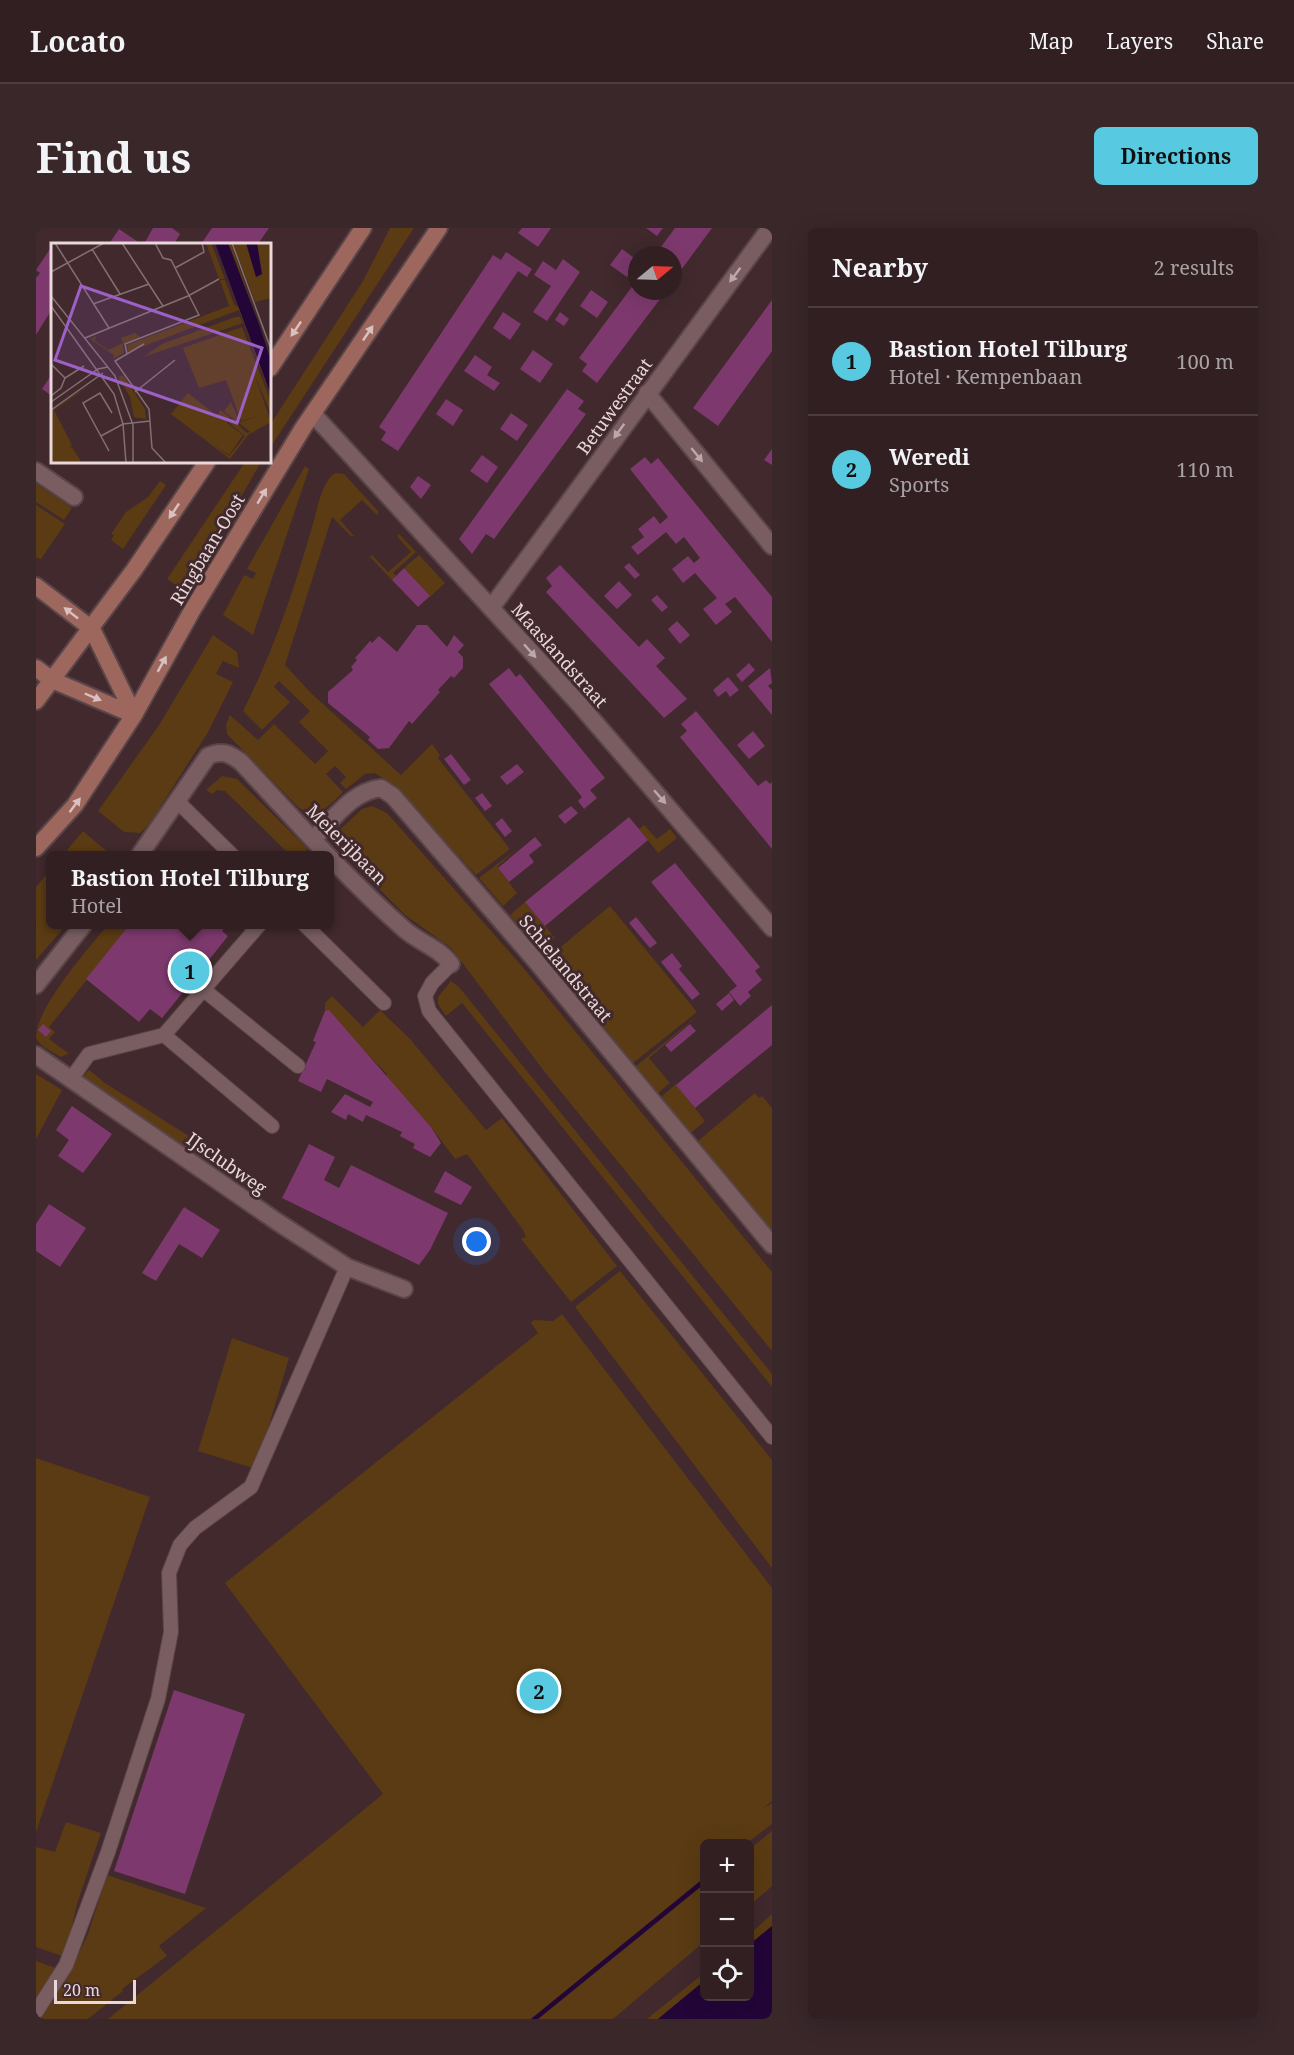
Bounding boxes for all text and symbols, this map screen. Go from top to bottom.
text: Locato [30,22,126,60]
text: Map [1029,27,1073,55]
text: Layers [1106,27,1173,55]
text: Share [1206,27,1264,55]
button: Directions [1094,127,1258,185]
text: Find us [36,128,191,185]
inset map [51,243,272,464]
north arrow [628,246,682,300]
text: Nearby [832,249,928,285]
text: 2 results [1154,254,1234,281]
one-way arrow [729,266,741,282]
one-way arrow [291,321,302,337]
one-way arrow [362,325,374,341]
text: Bastion Hotel Tilburg [889,333,1127,363]
text: 1 [846,348,857,375]
text: 100 m [1176,348,1234,375]
street label: Betuwestraat [571,353,657,459]
text: Hotel · Kempenbaan [889,363,1083,390]
one-way arrow [613,423,625,439]
text: Weredi [889,441,970,471]
one-way arrow [691,447,703,462]
text: 2 [846,456,857,483]
text: 110 m [1176,456,1234,483]
text: Sports [889,471,949,498]
one-way arrow [256,488,267,504]
street label: Ringbaan-Oost [164,489,250,609]
one-way arrow [169,502,180,519]
street label: Maaslandstraat [507,598,613,712]
one-way arrow [63,607,79,619]
one-way arrow [523,643,536,658]
one-way arrow [157,655,167,672]
one-way arrow [84,693,102,703]
one-way arrow [653,789,666,805]
one-way arrow [68,797,80,812]
street label: Meierijbaan [302,799,393,890]
popup [46,851,334,929]
text: Bastion Hotel Tilburg [71,862,309,892]
text: Hotel [71,892,122,919]
street label: Schielandstraat [514,909,618,1027]
pin: 1 [170,948,210,994]
street label: IJsclubweg [182,1127,272,1200]
your location [462,1227,491,1256]
pin: 2 [520,1668,558,1714]
map controls [700,1839,754,2001]
button: + [700,1839,754,1893]
button: − [700,1893,754,1947]
button: locate [700,1947,754,2001]
scale bar [54,1977,136,2004]
text: 20 m [63,1979,100,2001]

